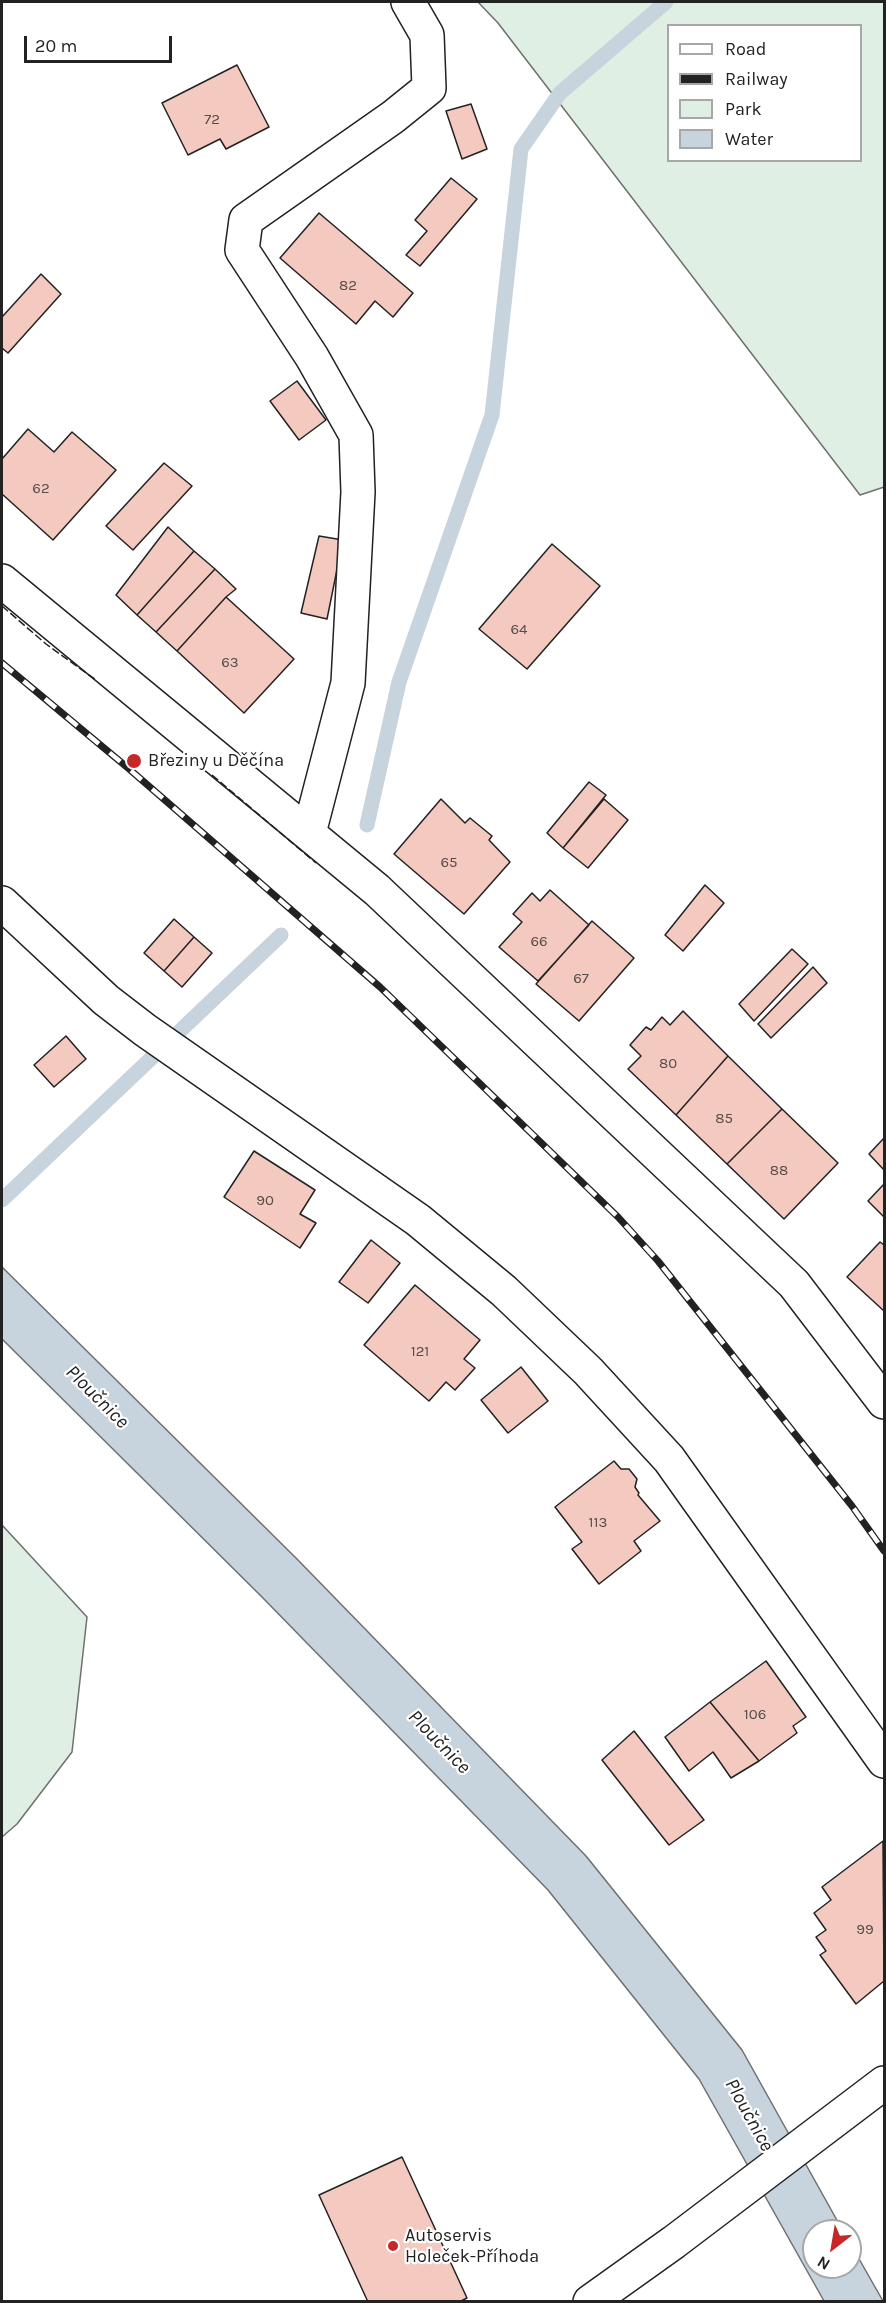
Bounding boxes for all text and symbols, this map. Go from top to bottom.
scale bar [27,24,176,62]
legend [667,24,862,162]
text: 20 m [35,35,77,57]
text: Road [725,38,766,60]
text: Railway [725,68,788,90]
text: Park [725,98,762,120]
house number: 72 [204,111,220,129]
text: Water [725,128,773,150]
house number: 82 [339,277,357,295]
house number: 62 [32,480,50,498]
house number: 64 [511,621,527,639]
house number: 63 [221,654,239,672]
place label: Březiny u Děčína [148,750,284,772]
marker: Březiny u Děčína [125,752,143,770]
house number: 65 [440,854,458,872]
house number: 66 [530,933,548,951]
house number: 67 [573,970,589,988]
house number: 80 [659,1055,677,1073]
house number: 85 [715,1110,733,1128]
house number: 88 [770,1162,788,1180]
house number: 90 [256,1192,274,1210]
house number: 121 [411,1343,429,1361]
water label: Ploučnice [60,1360,134,1434]
house number: 113 [589,1514,607,1532]
water label: Ploučnice [403,1705,475,1779]
house number: 106 [744,1706,766,1724]
house number: 99 [856,1921,874,1939]
water label: Ploučnice [719,2074,779,2156]
north arrow [802,2219,862,2279]
place label: Autoservis Holeček-Příhoda [405,2225,539,2268]
marker: Autoservis Holeček-Příhoda [386,2239,400,2253]
text: N [814,2252,833,2274]

